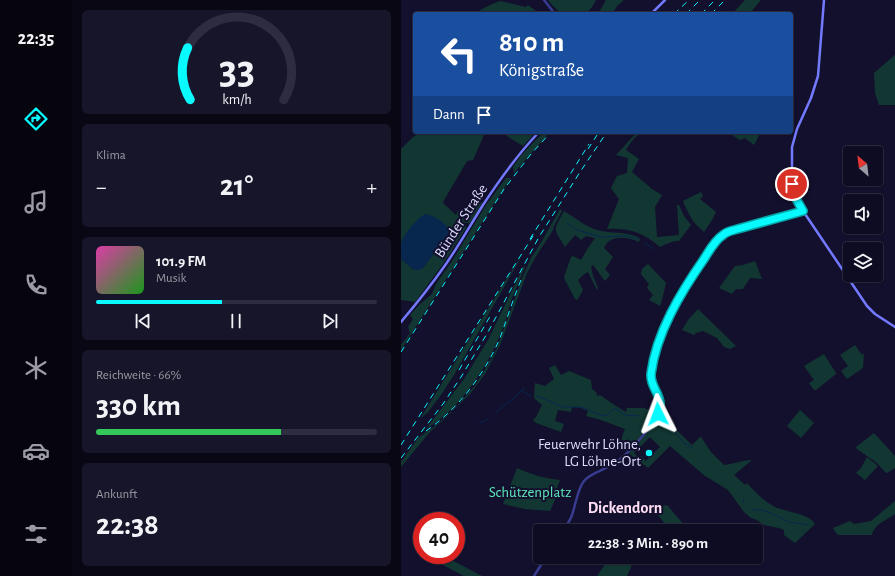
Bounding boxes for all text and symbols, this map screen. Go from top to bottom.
icon: left [433,28,485,80]
text: 810 m [499,29,564,57]
text: 22:35 [18,30,54,48]
text: 33 [219,50,254,91]
text: Königstraße [499,62,584,80]
text: km/h [222,93,251,107]
icon: arrive [473,104,495,126]
icon: directions [22,105,50,133]
text: Dann [433,107,465,122]
north arrow [843,146,883,186]
map controls [843,146,883,282]
text: Klima [96,149,126,162]
pin [775,167,809,201]
text: 21° [220,171,253,201]
icon: arrive [781,173,803,195]
text: − [96,176,107,198]
text: + [366,176,377,198]
street label: Bünder Straße [432,182,490,260]
icon: music [22,188,50,216]
button: sound [843,194,883,234]
button: layers [843,242,883,282]
text: 101.9 FM [156,254,206,269]
icon: phone [22,271,50,299]
text: Musik [156,272,187,285]
icon: previous [132,310,154,332]
icon: pause [225,310,247,332]
icon: next [319,310,341,332]
icon: climate [22,354,50,382]
text: Reichweite · 66% [96,369,181,382]
text: 330 km [96,391,181,421]
position arrow [637,393,679,435]
icon: car [22,437,50,465]
place label: Feuerwehr Löhne, LG Löhne-Ort [538,437,641,469]
marker: Feuerwehr Löhne, LG Löhne-Ort [644,448,654,458]
park label: Schützenplatz [489,485,571,500]
text: Ankunft [96,488,137,501]
district label: Dickendorn [588,500,662,516]
text: 22:38 [96,510,159,540]
speed limit sign: 40 [413,512,465,564]
icon: filters [22,520,50,548]
text: 22:38 · 3 Min. · 890 m [588,536,708,551]

